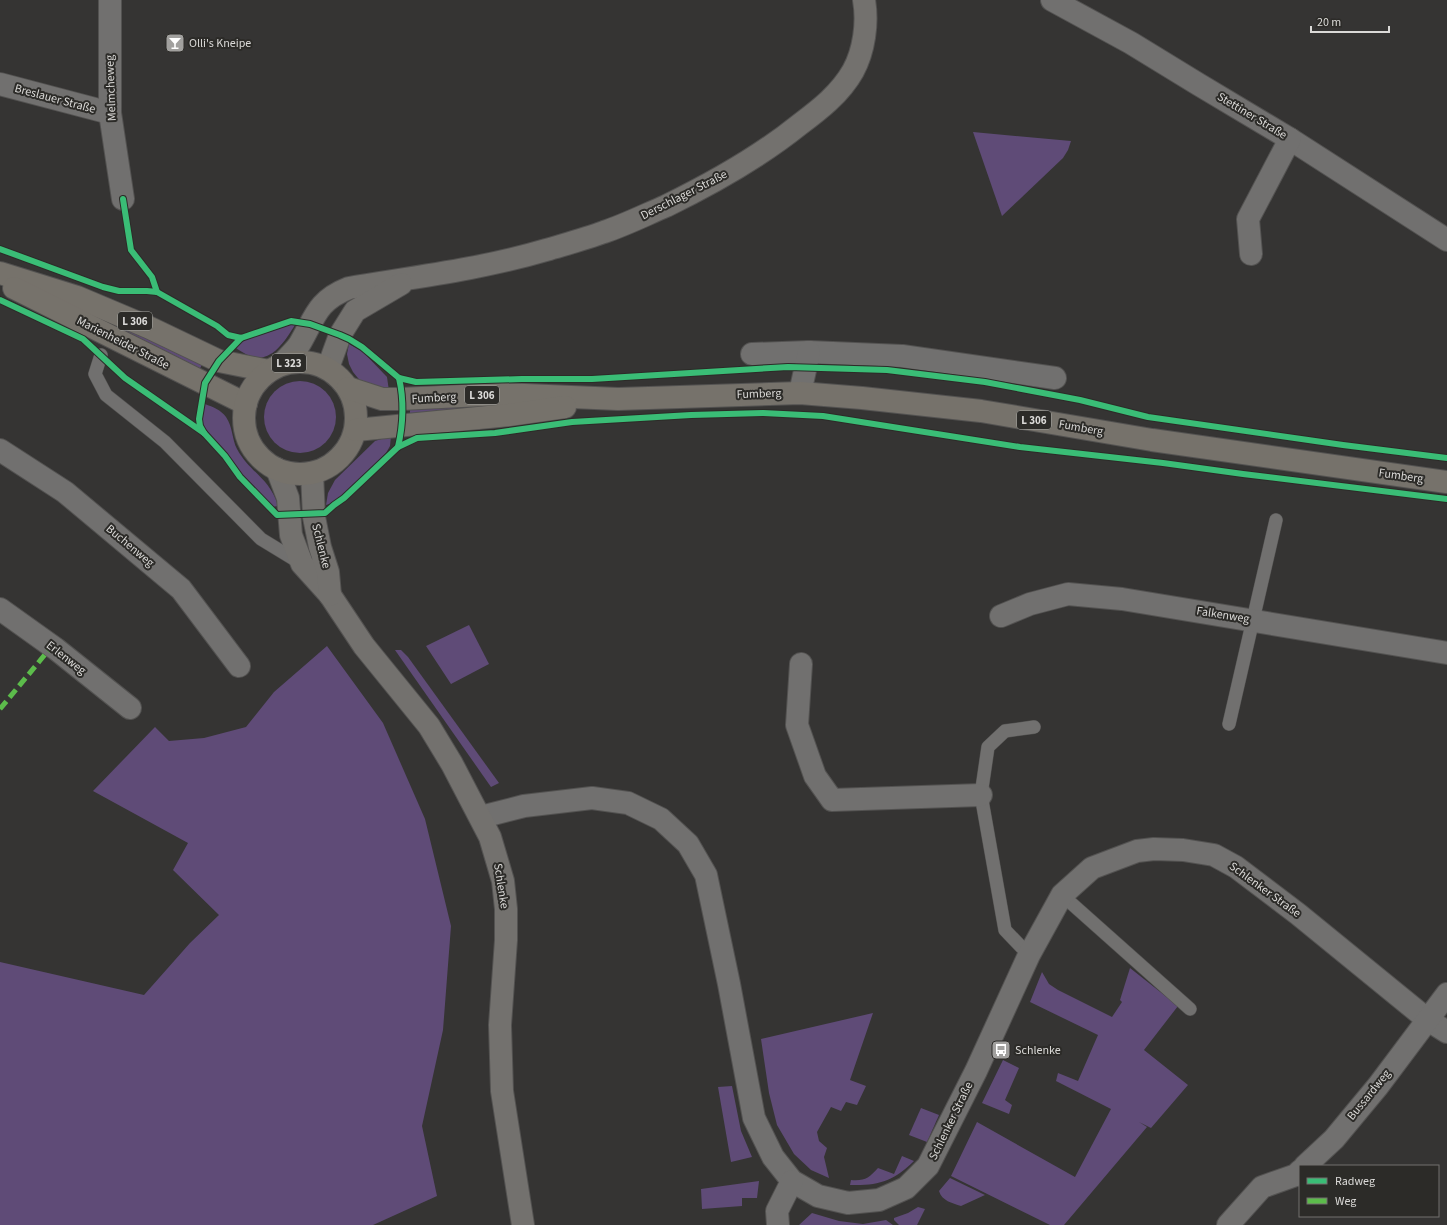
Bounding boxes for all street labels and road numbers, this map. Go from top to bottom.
street label: Melmcheweg [101,55,121,121]
street label: Breslauer Straße [13,80,97,118]
street label: Stettiner Straße [1214,88,1290,144]
street label: Derschlager Straße [638,166,730,224]
street label: Marienheider Straße [74,312,172,374]
road number: L 306 [118,312,152,330]
road number: L 323 [272,354,306,372]
street label: Fumberg [736,385,782,403]
road number: L 306 [465,386,499,404]
street label: Fumberg [411,388,457,408]
road number: L 306 [1017,411,1051,429]
street label: Fumberg [1057,416,1105,440]
street label: Fumberg [1378,464,1424,488]
street label: Buchenweg [102,521,158,571]
street label: Schlenke [307,522,335,570]
street label: Falkenweg [1195,602,1251,628]
street label: Erlenweg [42,637,90,679]
street label: Schlenker Straße [1226,858,1304,922]
street label: Schlenke [489,862,513,910]
street label: Bussardweg [1343,1066,1395,1124]
street label: Schlenker Straße [925,1079,977,1163]

